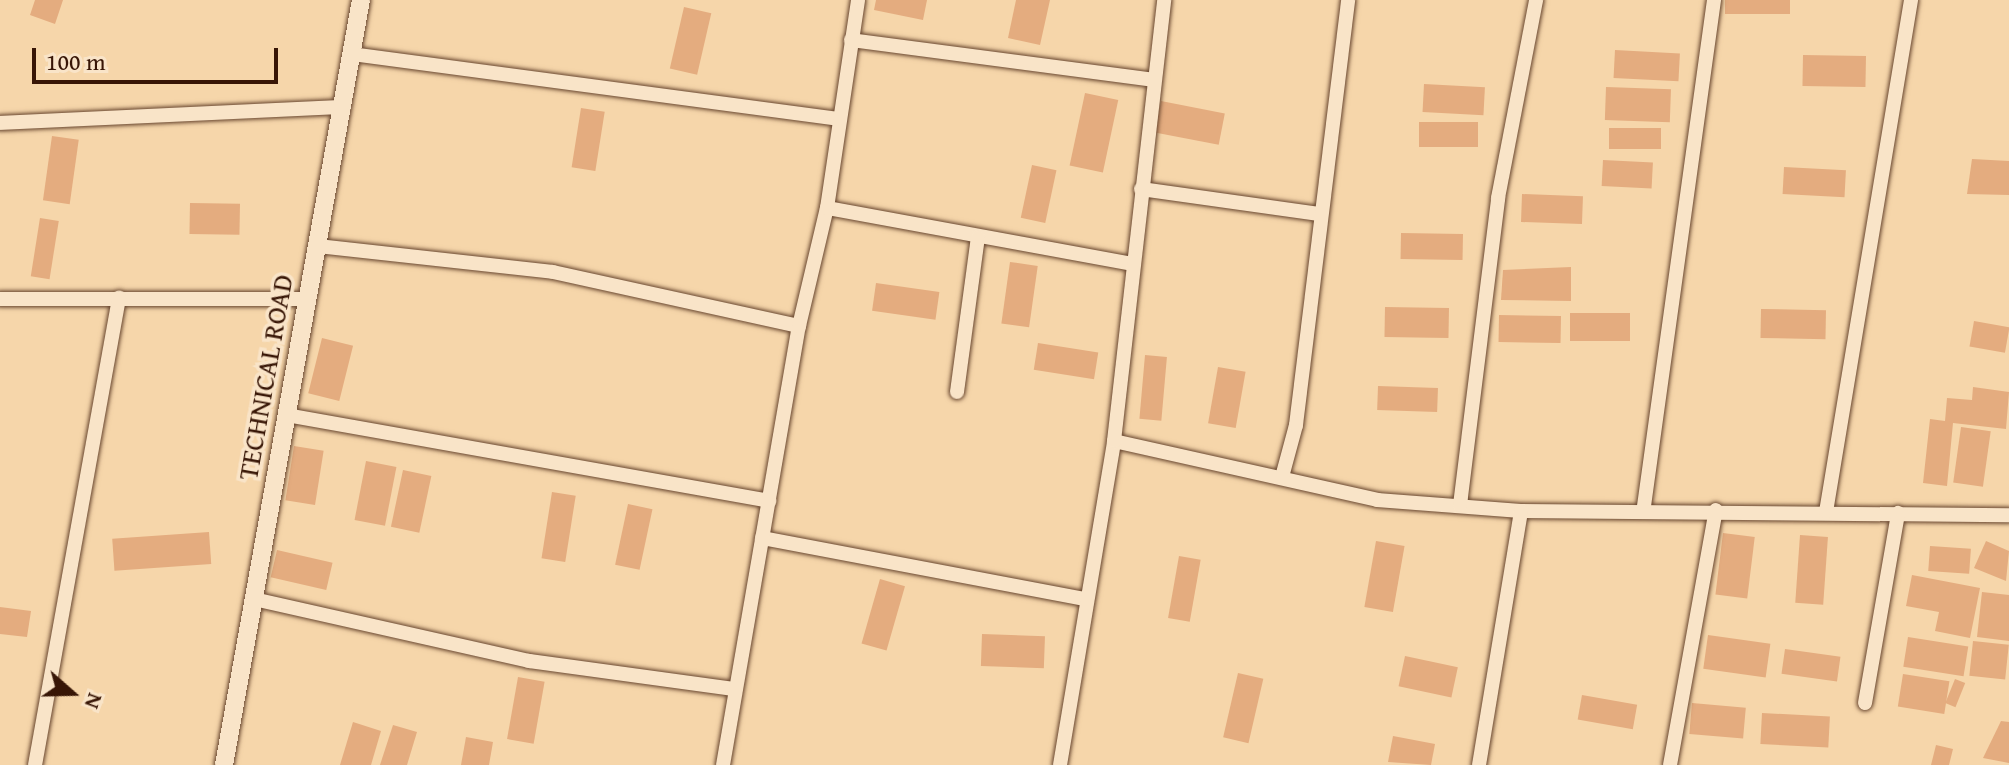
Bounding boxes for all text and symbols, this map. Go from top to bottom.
scale bar [36,32,282,82]
text: 100 m [46,44,106,79]
street label: TECHNICAL ROAD [230,272,300,482]
north arrow [32,653,112,733]
text: N [77,689,112,714]

